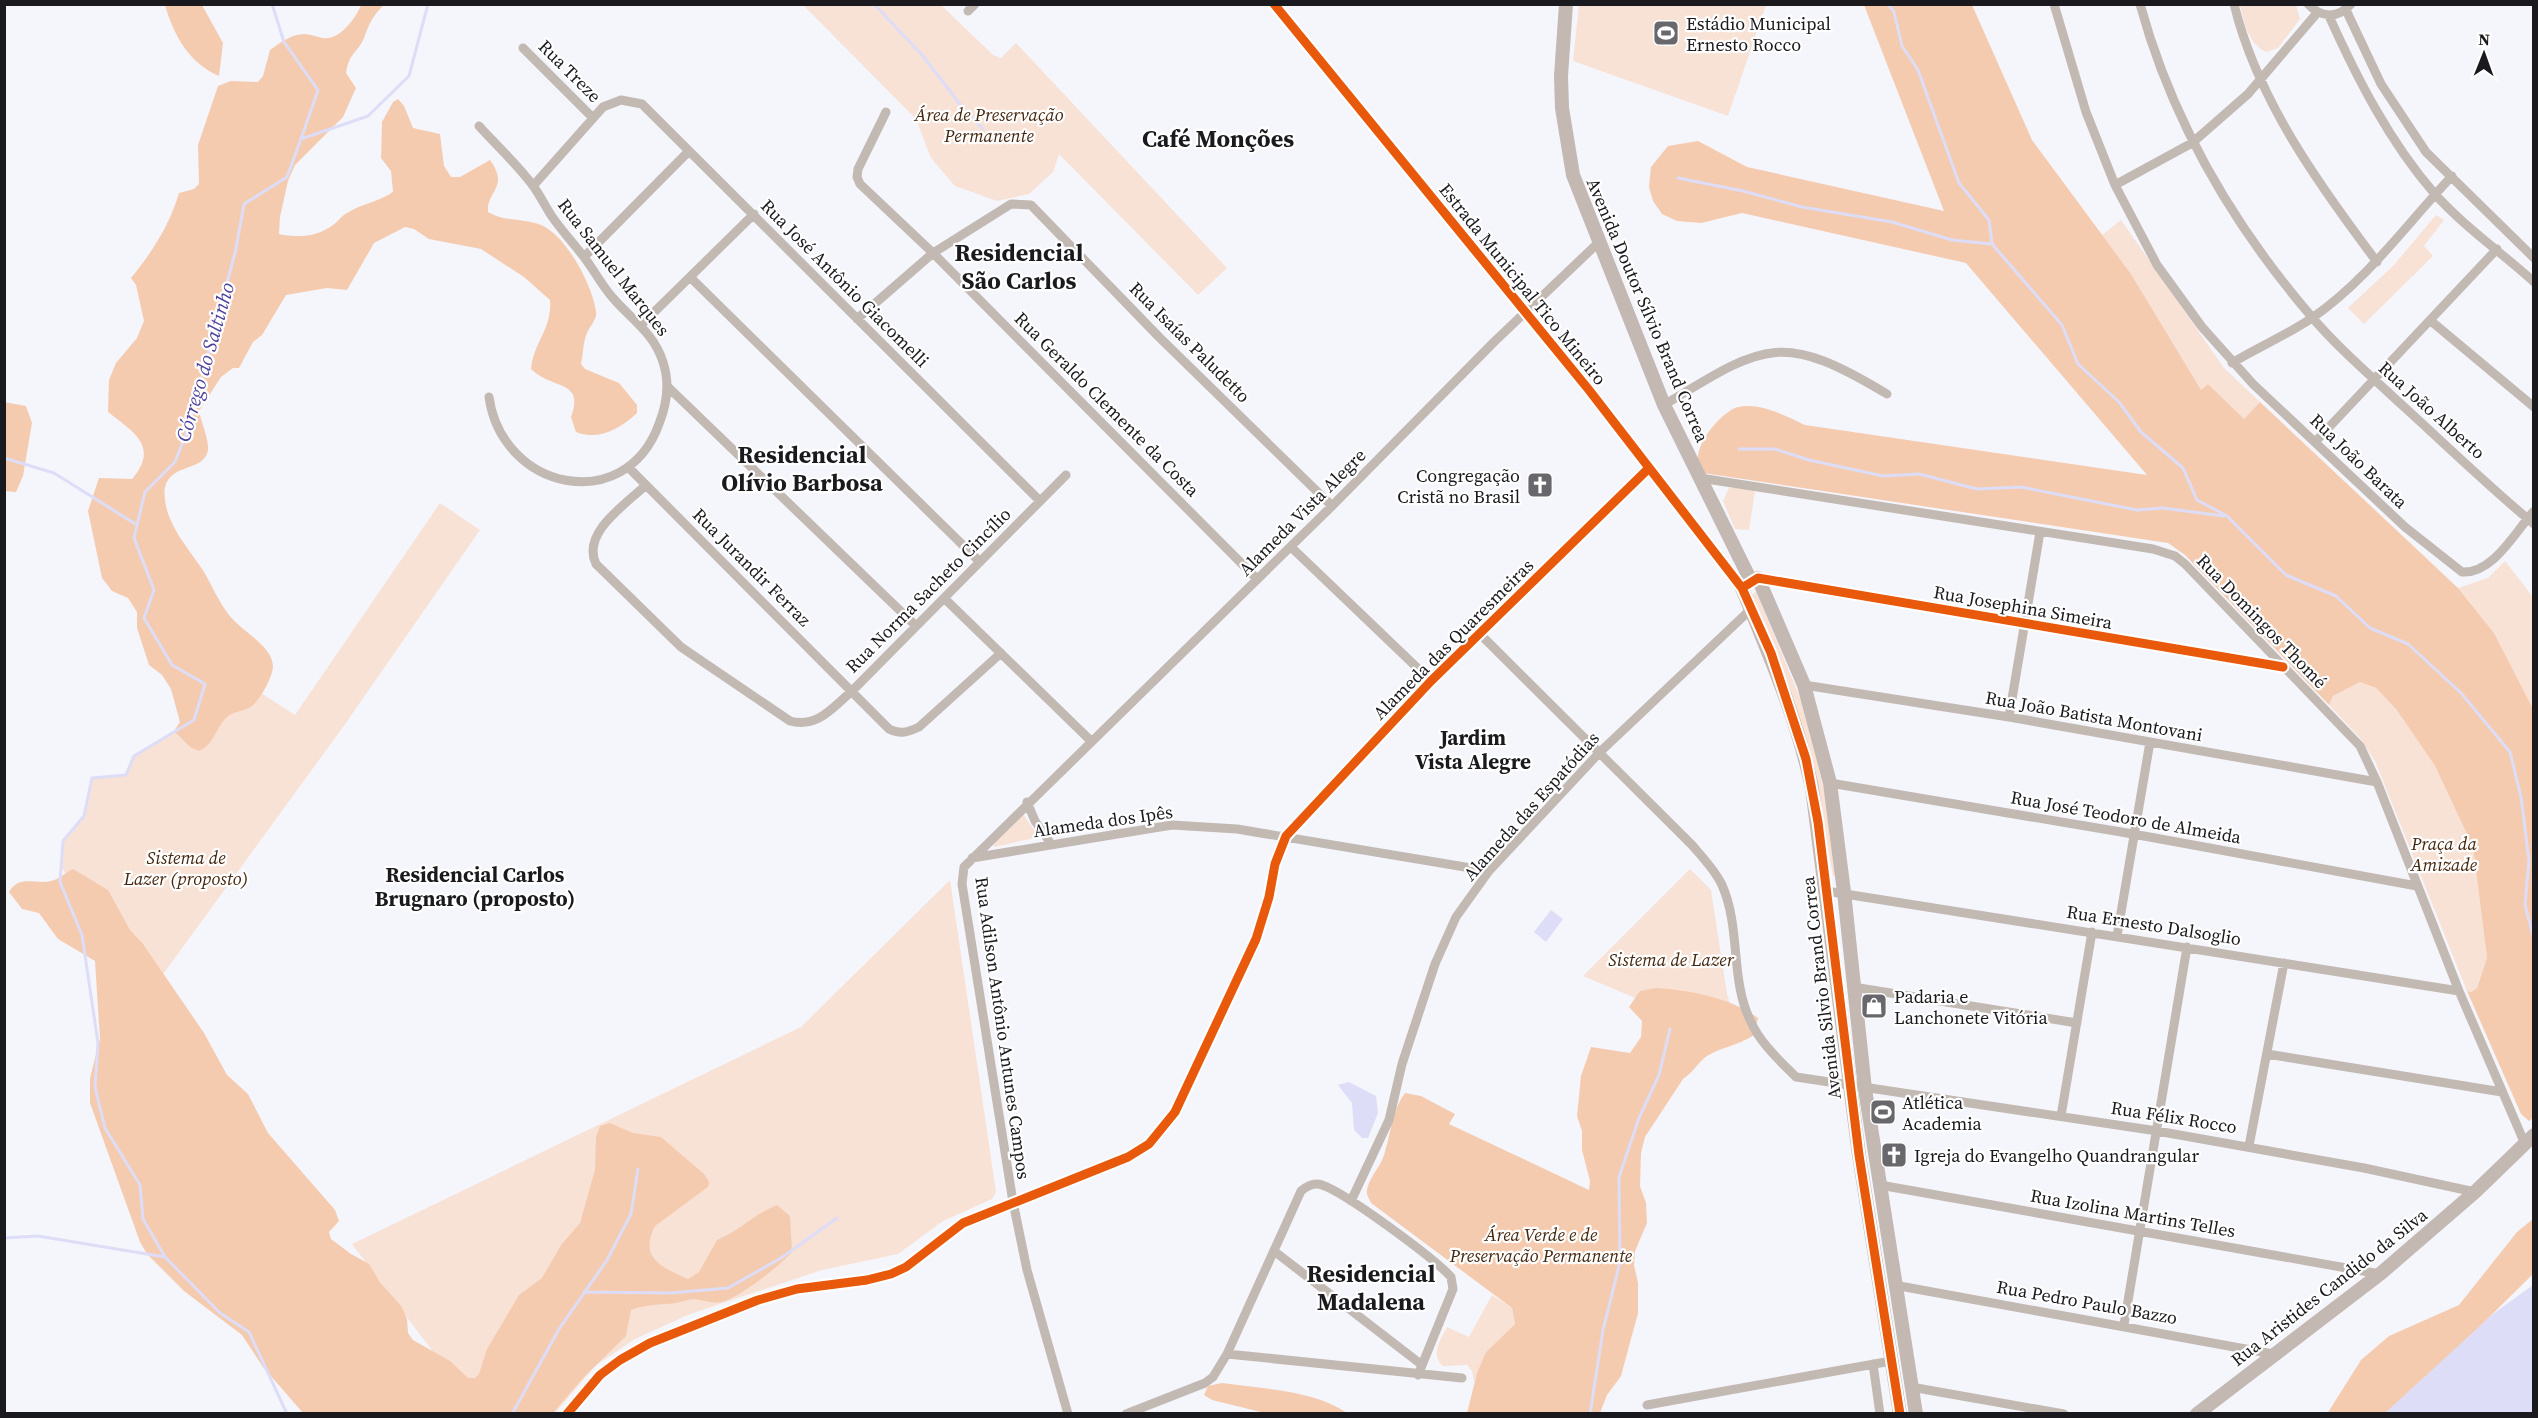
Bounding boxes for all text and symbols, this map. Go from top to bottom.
place label: Estádio Municipal Ernesto Rocco [1686,11,1831,57]
sports icon: Estádio Municipal Ernesto Rocco [1651,18,1681,48]
north arrow [2454,24,2514,84]
text: N [2478,28,2491,50]
street label: Rua Treze [533,34,607,108]
park label: Área de Preservação Permanente [914,102,1064,148]
district label: Café Monções [1142,122,1294,155]
street label: Avenida Doutor Sílvio Brand Correa [1581,174,1715,447]
street label: Estrada Municipal Tico Mineiro [1434,178,1613,390]
street label: Rua Samuel Marques [552,193,676,341]
street label: Rua José Antônio Giacomelli [755,193,935,373]
district label: Residencial São Carlos [955,236,1084,297]
street label: Rua Isaías Paludetto [1124,276,1256,408]
water label: Córrego do Saltinho [169,279,241,445]
street label: Rua Geraldo Clemente da Costa [1009,306,1205,502]
street label: Rua João Alberto [2373,355,2491,465]
street label: Rua João Barata [2305,408,2414,515]
district label: Residencial Olívio Barbosa [721,438,883,499]
street label: Alameda Vista Alegre [1233,443,1371,581]
place label: Congregação Cristã no Brasil [1397,463,1520,509]
church icon: Congregação Cristã no Brasil [1525,470,1555,500]
street label: Rua Jurandir Ferraz [687,502,817,632]
street label: Rua Norma Sacheto Cincílio [840,502,1016,678]
street label: Rua Domingos Thomé [2191,548,2333,694]
street label: Alameda das Quaresmeiras [1367,553,1539,725]
street label: Rua Josephina Simeira [1932,579,2115,635]
street label: Rua João Batista Montovani [1983,685,2205,747]
district label: Jardim Vista Alegre [1415,723,1531,776]
street label: Alameda das Espatódias [1457,726,1605,886]
street label: Rua José Teodoro de Almeida [2009,784,2244,850]
street label: Alameda dos Ipês [1032,799,1175,843]
park label: Praça da Amizade [2410,831,2478,877]
park label: Sistema de Lazer (proposto) [123,845,248,891]
district label: Residencial Carlos Brugnaro (proposto) [375,860,575,913]
street label: Avenida Silvio Brand Correa [1795,874,1847,1101]
street label: Rua Adilson Antônio Antunes Campos [969,875,1037,1181]
street label: Rua Ernesto Dalsoglio [2065,899,2243,951]
park label: Sistema de Lazer [1608,947,1735,972]
place label: Padaria e Lanchonete Vitória [1894,984,2048,1030]
shop icon: Padaria e Lanchonete Vitória [1859,991,1889,1021]
place label: Atlética Academia [1902,1090,1983,1136]
street label: Rua Félix Rocco [2109,1095,2239,1139]
sports icon: Atlética Academia [1868,1097,1898,1127]
church icon: Igreja do Evangelho Quandrangular [1879,1140,1909,1170]
place label: Igreja do Evangelho Quandrangular [1914,1143,2199,1168]
street label: Rua Izolina Martins Telles [2028,1183,2238,1243]
street label: Rua Aristides Candido da Silva [2226,1202,2433,1372]
park label: Área Verde e de Preservação Permanente [1449,1222,1633,1268]
district label: Residencial Madalena [1307,1257,1436,1318]
street label: Rua Pedro Paulo Bazzo [1995,1274,2179,1330]

